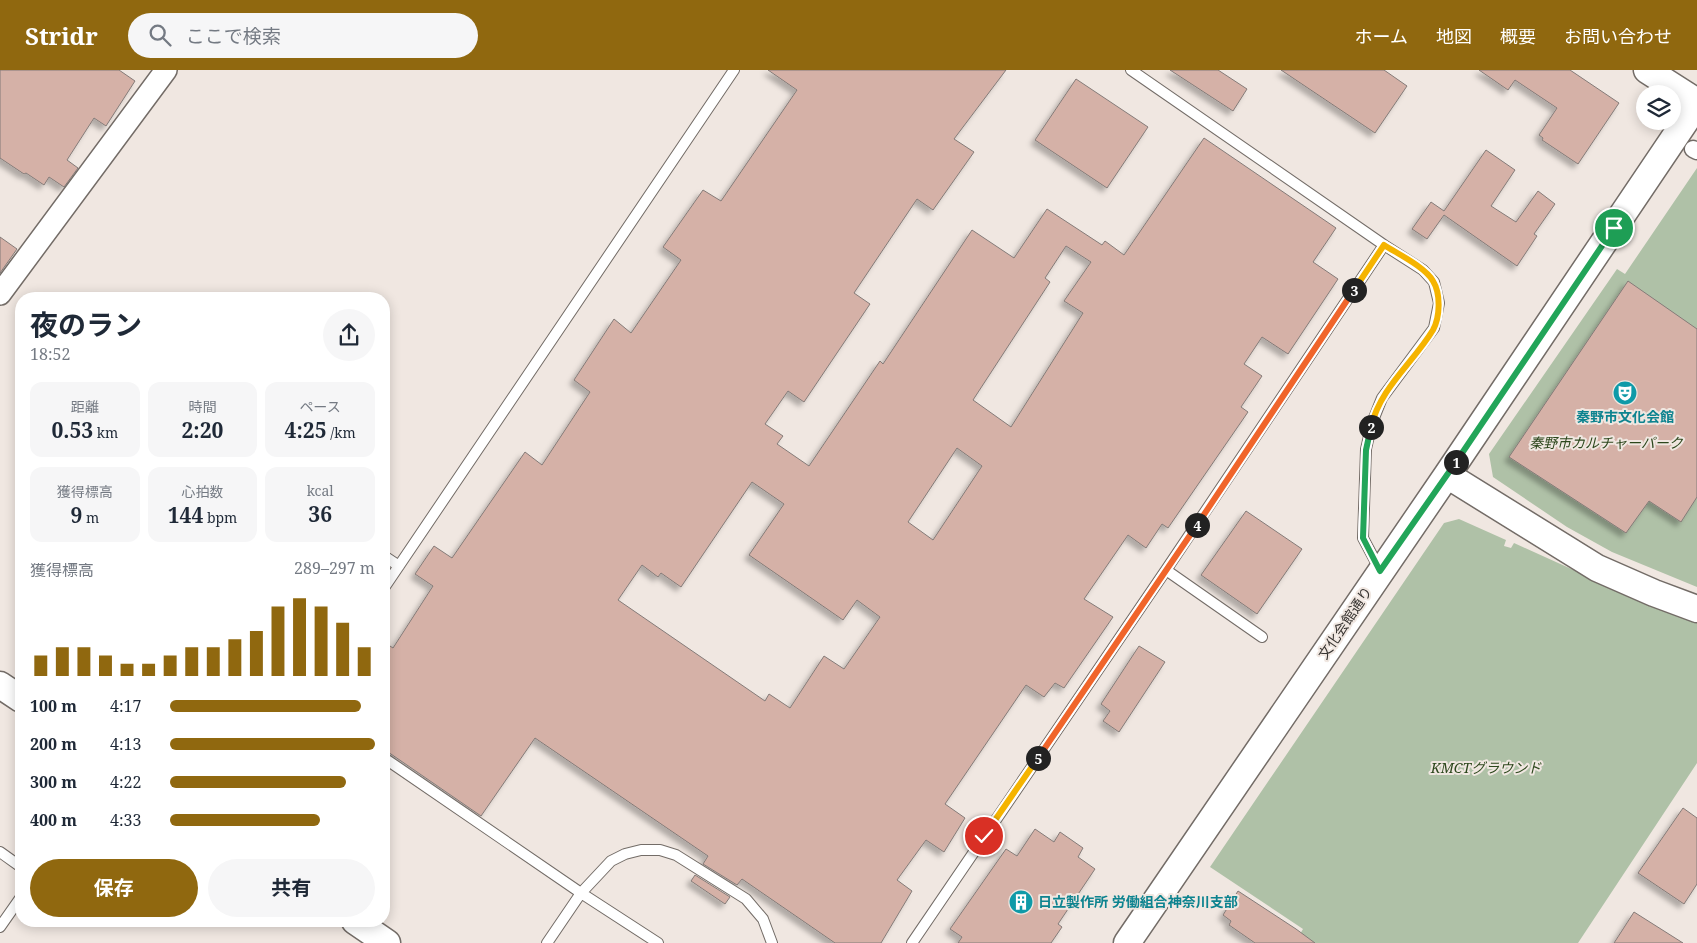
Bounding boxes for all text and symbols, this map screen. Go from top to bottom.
search box [128,13,478,58]
text: Stridr [25,19,98,52]
icon: search [146,21,174,49]
text: ここで検索 [186,23,281,49]
text: ホーム [1355,24,1408,48]
text: 地図 [1436,24,1472,48]
text: 概要 [1500,24,1536,48]
text: お問い合わせ [1564,24,1672,48]
map controls [1636,85,1681,130]
button: layers [1636,85,1681,130]
pin [1593,207,1635,249]
icon: arrive [1600,214,1628,242]
pin: 3 [1342,278,1366,302]
text: 3 [1351,281,1358,300]
text: 夜のラン [30,305,142,343]
button: share [323,309,375,361]
text: 18:52 [30,343,70,365]
theatre icon: 秦野市文化会館 [1612,380,1638,406]
text: 距離 [71,397,99,416]
text: 時間 [188,397,216,416]
text: ペース [300,397,341,416]
place label: 秦野市文化会館 [1576,407,1674,426]
pin: 2 [1358,414,1384,440]
text: 0.53 [51,416,93,444]
text: 2:20 [182,416,223,444]
text: 4:25 [285,416,327,444]
text: 2 [1368,418,1375,437]
text: km [93,423,118,442]
text: /km [327,423,356,442]
park label: 秦野市カルチャーパーク [1529,433,1684,452]
pin: 1 [1444,450,1468,474]
text: 1 [1453,453,1460,472]
text: kcal [307,481,334,500]
text: 獲得標高 [57,482,113,501]
text: 心拍数 [181,482,223,501]
text: 36 [308,500,332,528]
text: 9 [70,501,82,529]
text: 144 [168,501,203,529]
text: m [82,508,99,527]
text: bpm [203,508,237,527]
pin: 4 [1184,512,1210,538]
text: 4 [1194,516,1201,535]
text: 289–297 m [294,557,375,579]
text: 獲得標高 [30,559,94,581]
street label: 文化会館通り [1313,583,1376,663]
text: 100 m [30,695,77,717]
text: 4:17 [110,695,141,717]
text: 200 m [30,733,77,755]
text: 4:13 [110,733,141,755]
pin: 5 [1026,746,1050,770]
text: 5 [1035,749,1042,768]
park label: KMCTグラウンド [1430,758,1542,777]
text: 300 m [30,771,77,793]
text: 4:22 [110,771,141,793]
text: 400 m [30,809,77,831]
text: 4:33 [110,809,141,831]
pin [963,815,1005,857]
icon: check [970,822,998,850]
button: 保存 [30,859,198,917]
button: 共有 [208,859,375,917]
building icon: 日立製作所 労働組合神奈川支部 [1008,889,1034,915]
place label: 日立製作所 労働組合神奈川支部 [1038,892,1238,911]

